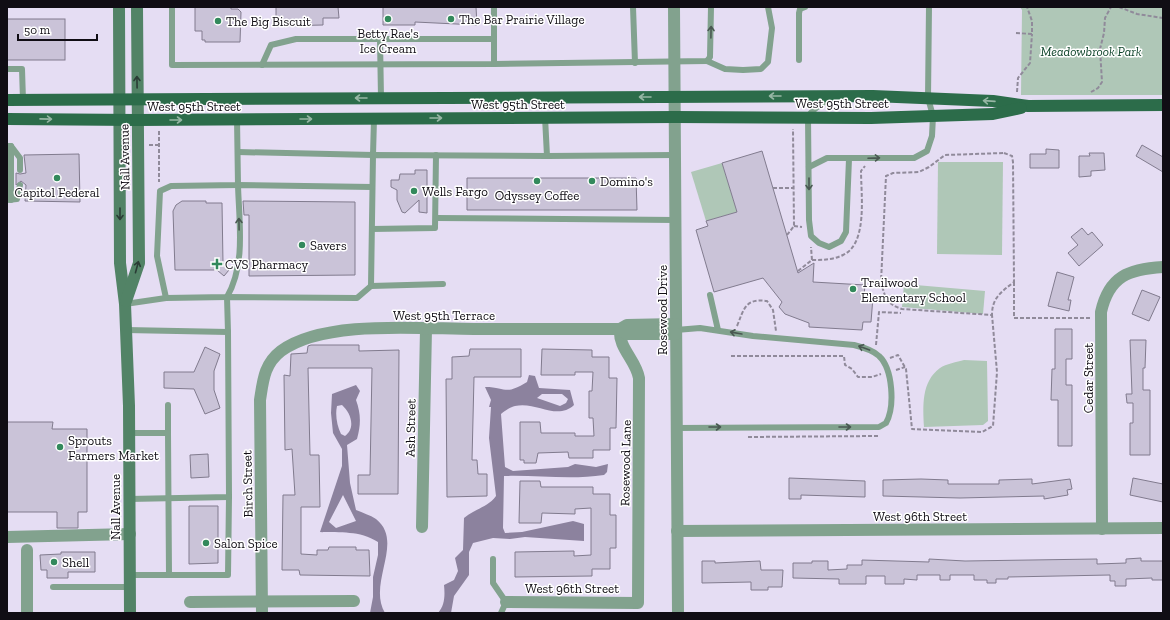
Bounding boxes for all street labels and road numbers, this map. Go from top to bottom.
street label: West 95th Street [795,96,889,111]
street label: West 95th Street [471,97,565,112]
street label: West 95th Street [147,99,241,114]
street label: Nall Avenue [116,124,133,190]
street label: Rosewood Drive [655,265,670,355]
street label: West 95th Terrace [393,308,495,323]
street label: Cedar Street [1081,343,1096,413]
street label: Ash Street [402,398,419,457]
street label: Rosewood Lane [617,420,634,506]
street label: Birch Street [239,450,256,518]
street label: Nall Avenue [108,474,123,540]
street label: West 96th Street [873,509,967,524]
street label: West 96th Street [525,581,619,596]

